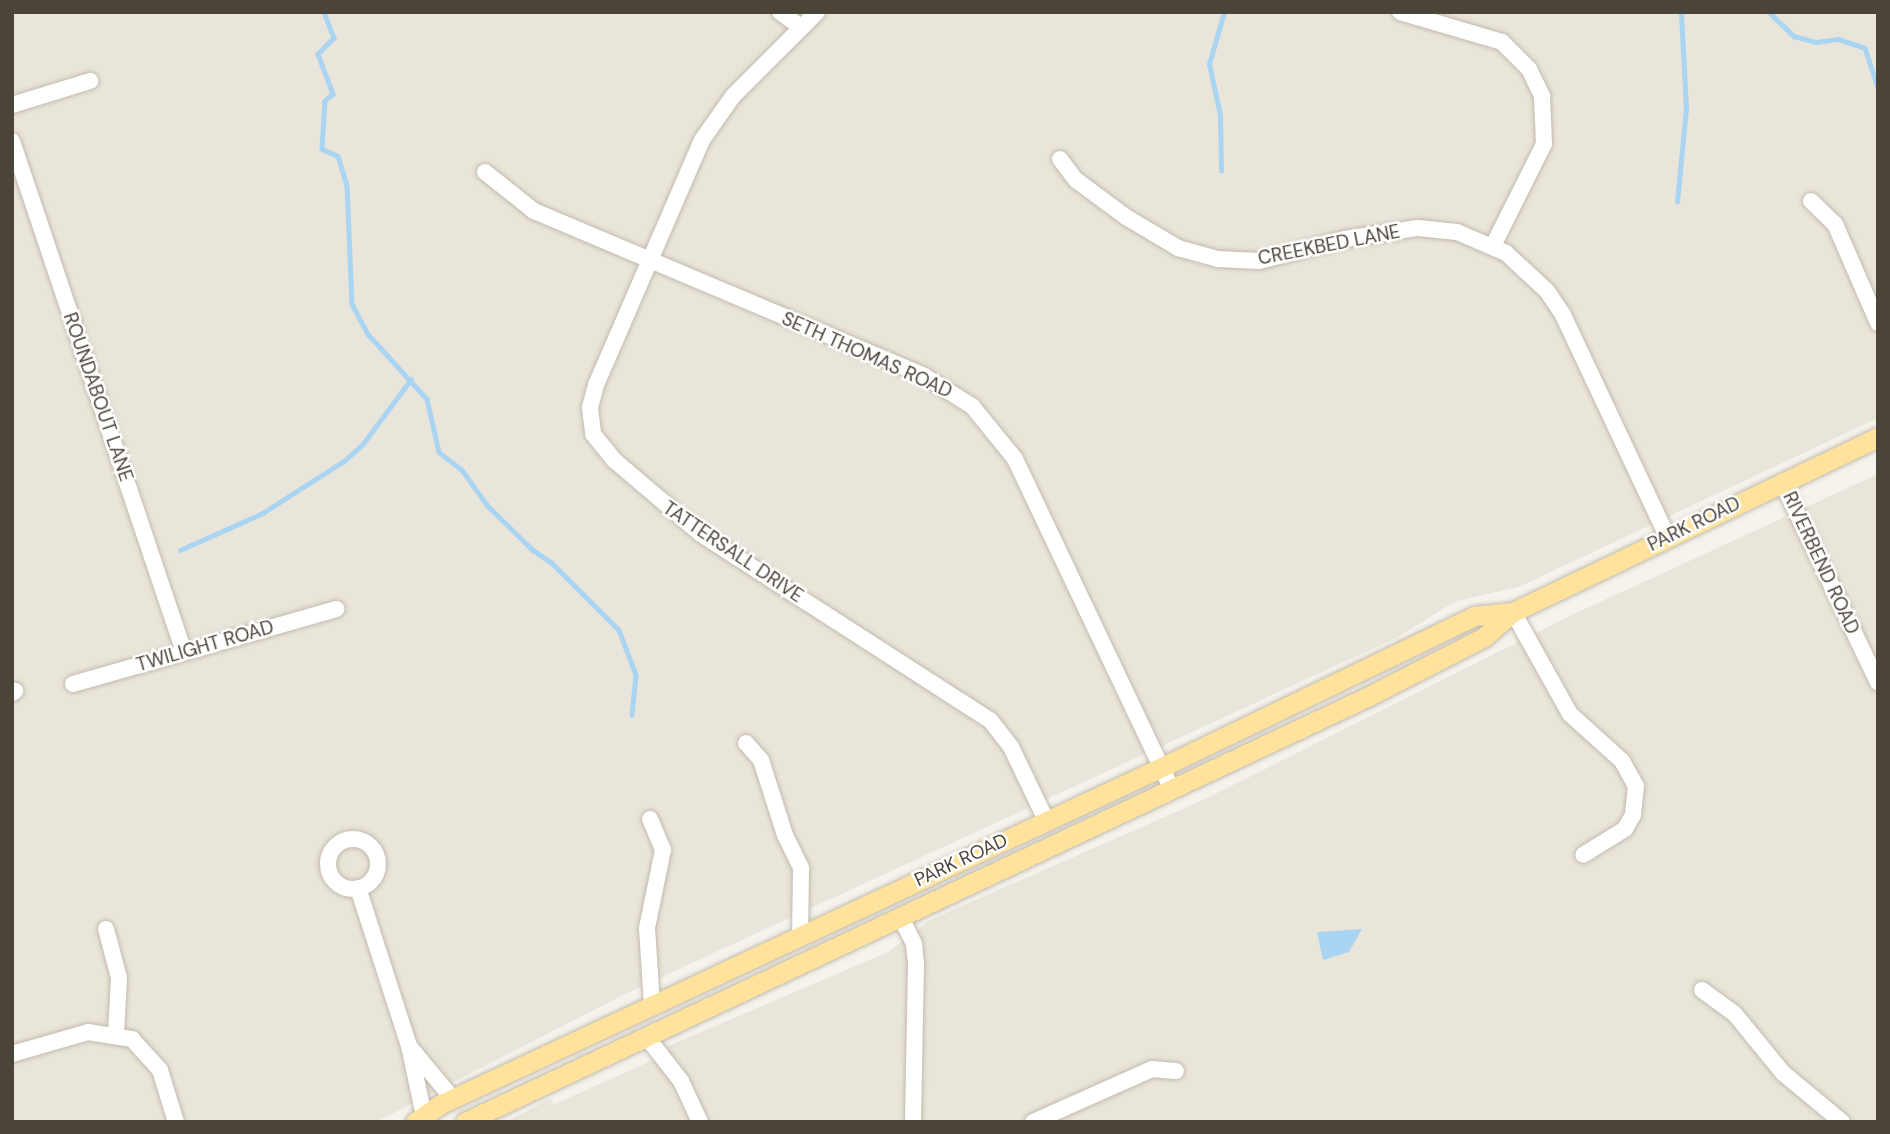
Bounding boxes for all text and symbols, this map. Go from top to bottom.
street label: CREEKBED LANE [1256,220,1402,270]
street label: SETH THOMAS ROAD [778,307,956,403]
street label: ROUNDABOUT LANE [58,310,138,484]
street label: RIVERBEND ROAD [1778,488,1864,638]
street label: PARK ROAD [1644,492,1744,556]
street label: TATTERSALL DRIVE [658,497,808,607]
street label: TWILIGHT ROAD [134,616,276,676]
street label: PARK ROAD [911,829,1011,891]

